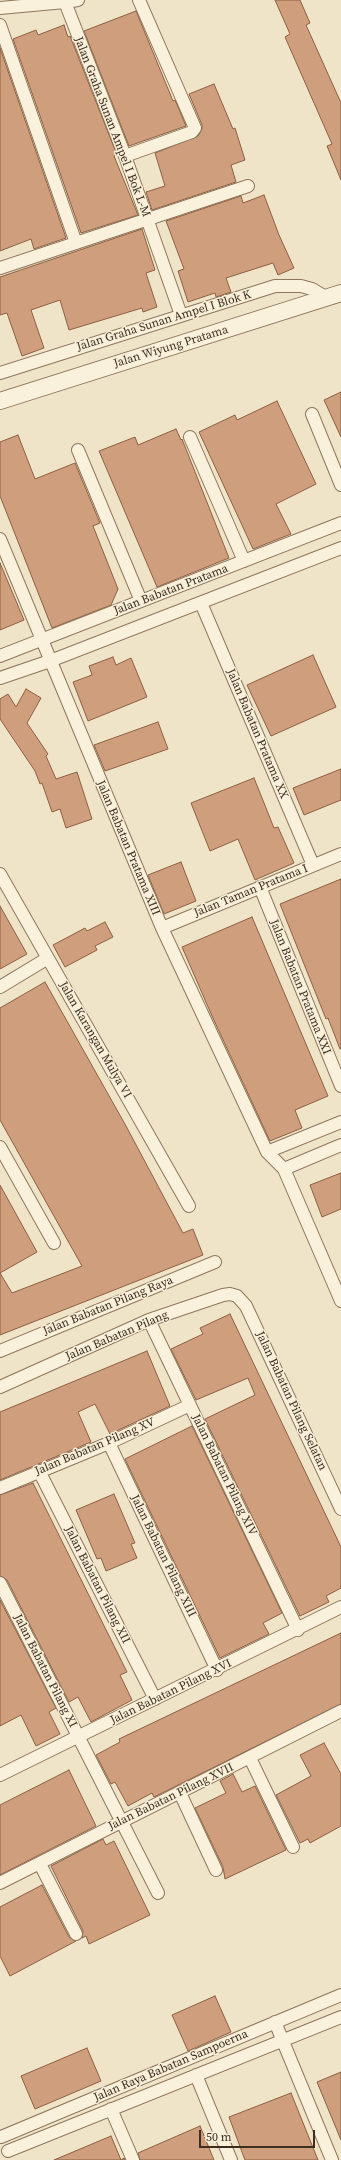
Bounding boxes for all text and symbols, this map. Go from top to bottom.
street label: Jalan Graha Sunan Ampel I Bok L-M [71,35,153,219]
street label: Jalan Graha Sunan Ampel I Blok K [75,288,253,354]
street label: Jalan Wiyung Pratama [112,323,230,371]
street label: Jalan Babatan Pratama [112,562,230,618]
street label: Jalan Babatan Pratama XX [223,667,291,801]
street label: Jalan Babatan Pratama XIII [93,778,163,918]
street label: Jalan Taman Pratama I [192,862,310,920]
street label: Jalan Babatan Pratama XXI [266,917,334,1057]
street label: Jalan Karangan Mulya VI [56,979,134,1101]
street label: Jalan Babatan Pilang Raya [41,1273,175,1339]
street label: Jalan Babatan Pilang [63,1308,171,1364]
street label: Jalan Babatan Pilang Selatan [252,1329,330,1473]
street label: Jalan Babatan Pilang XIV [188,1412,260,1538]
street label: Jalan Babatan Pilang XV [33,1415,157,1479]
street label: Jalan Babatan Pilang XIII [127,1493,199,1619]
street label: Jalan Babatan Pilang XII [61,1524,133,1646]
street label: Jalan Babatan Pilang XI [10,1612,80,1730]
street label: Jalan Babatan Pilang XVI [108,1656,234,1728]
street label: Jalan Babatan Pilang XVII [106,1760,236,1834]
street label: Jalan Raya Babatan Sampoerna [92,2027,250,2105]
scale bar [201,2122,317,2148]
text: 50 m [206,2129,232,2145]

